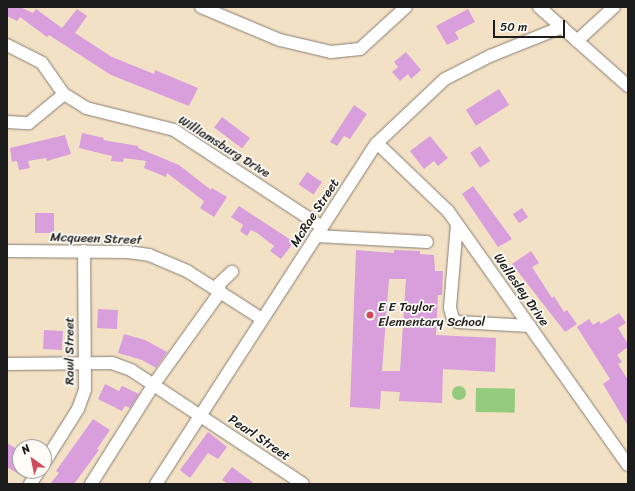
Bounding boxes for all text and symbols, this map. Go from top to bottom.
scale bar [495,12,567,38]
text: 50 m [500,16,527,38]
street label: Williamsburg Drive [175,112,273,182]
street label: McRae Street [287,175,343,251]
street label: Mcqueen Street [50,230,142,248]
street label: Wellesley Drive [490,250,552,330]
place label: E E Taylor Elementary School [378,300,485,331]
marker: E E Taylor Elementary School [365,310,375,320]
street label: Rawl Street [62,317,78,385]
street label: Pearl Street [225,412,293,464]
north arrow [12,439,52,479]
text: N [17,439,34,459]

